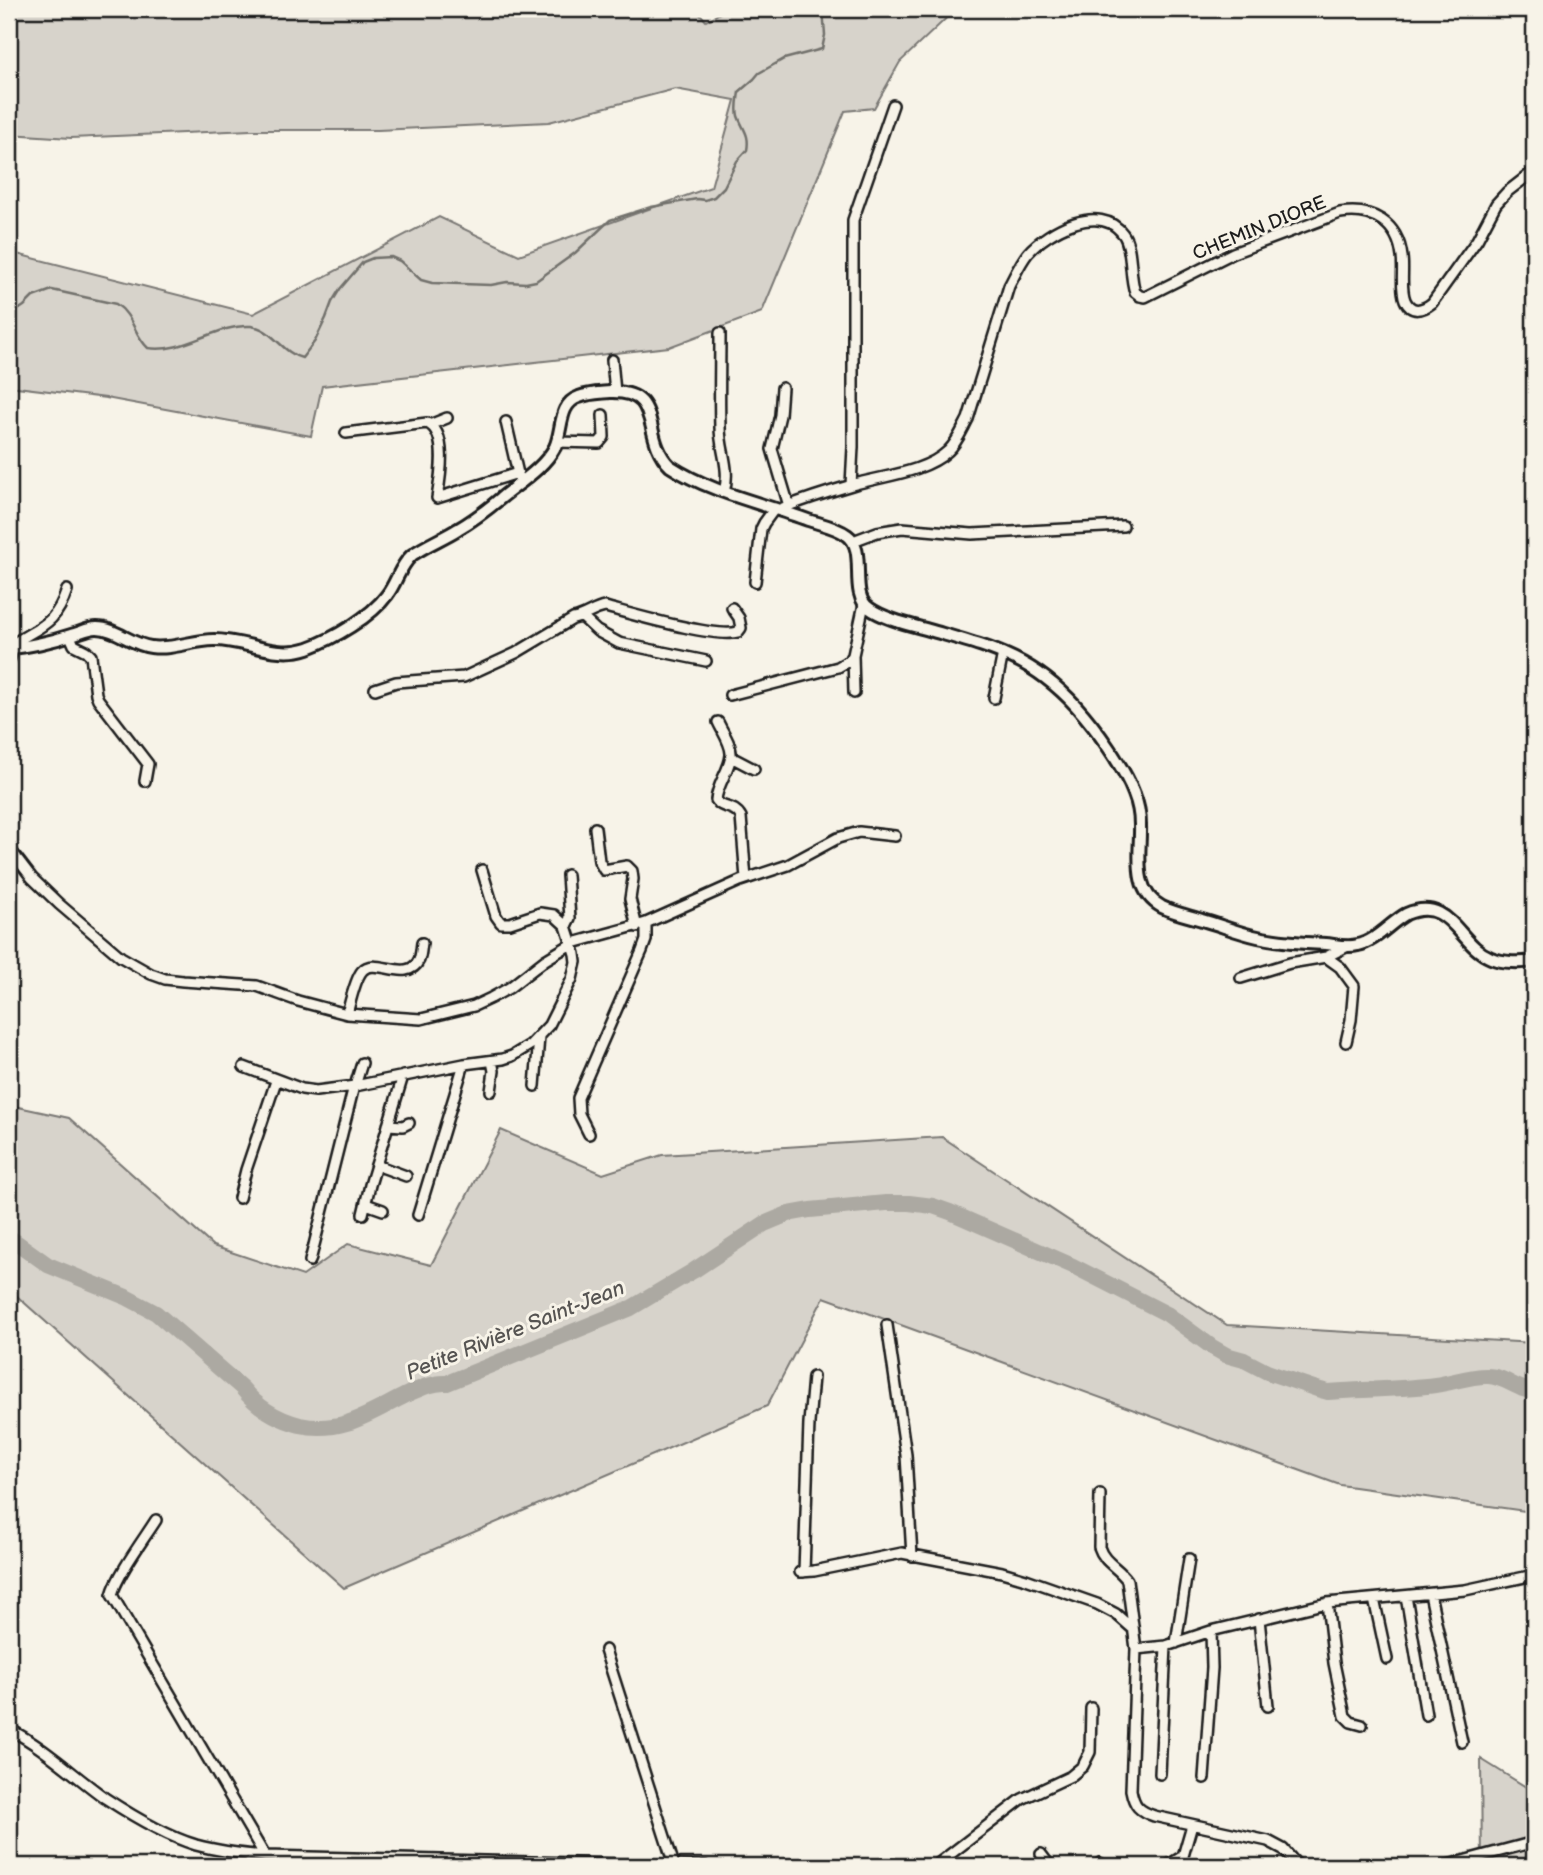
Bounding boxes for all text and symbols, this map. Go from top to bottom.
street label: CHEMIN DIORE [1189,191,1330,266]
water label: Petite Rivière Saint-Jean [402,1275,628,1386]

